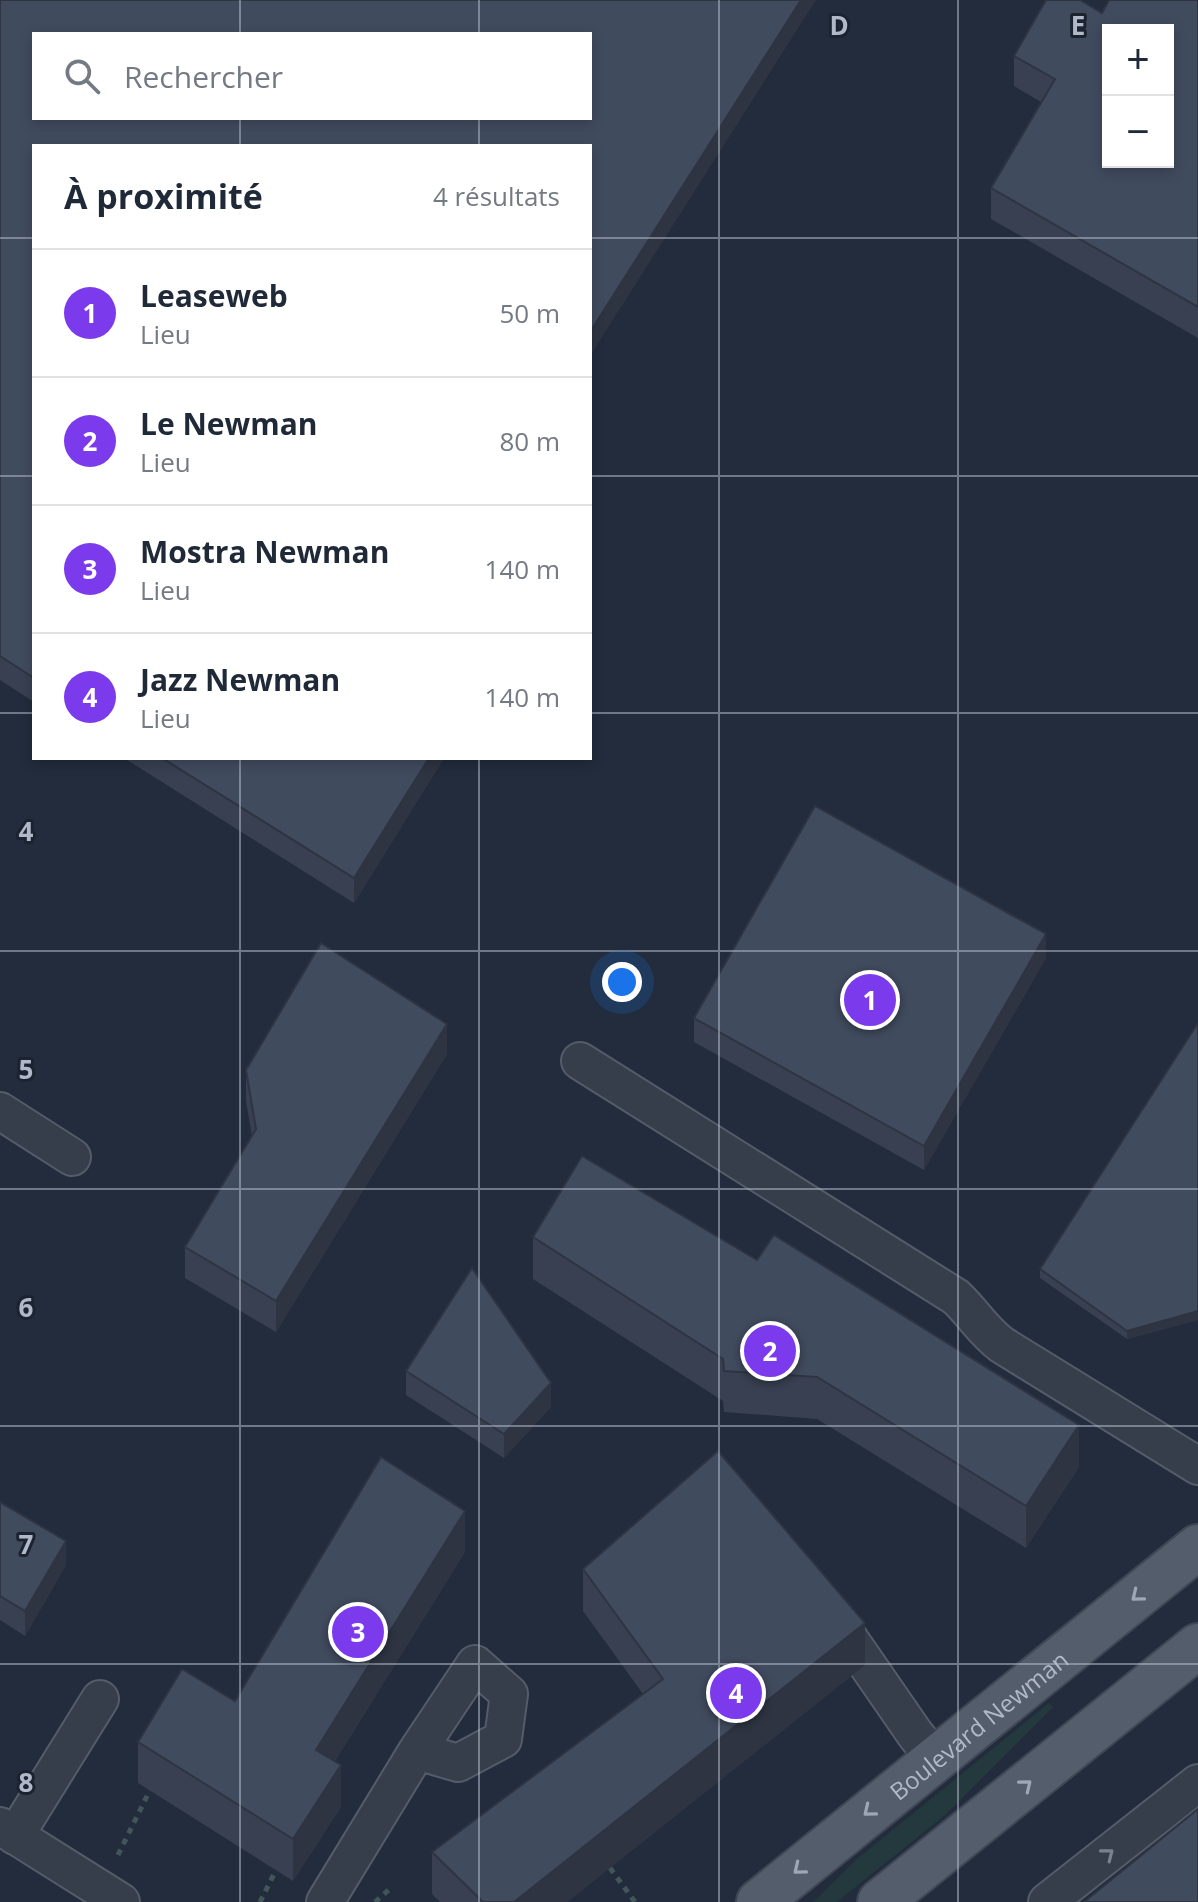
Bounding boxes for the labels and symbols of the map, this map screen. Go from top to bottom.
text: D [829,7,849,43]
text: E [1071,7,1085,43]
text: 4 [19,813,34,849]
your location [602,962,642,1002]
pin: 1 [844,970,896,1030]
text: 5 [19,1051,33,1087]
text: 6 [19,1289,34,1325]
pin: 2 [744,1321,796,1381]
text: 7 [19,1526,34,1562]
one-way arrow [1132,1586,1147,1601]
pin: 3 [332,1602,384,1662]
street label: Boulevard Newman [882,1642,1074,1807]
pin: 4 [710,1663,762,1723]
text: 8 [19,1764,33,1800]
one-way arrow [1017,1780,1031,1795]
one-way arrow [863,1802,878,1816]
one-way arrow [1099,1849,1113,1864]
one-way arrow [793,1859,808,1874]

